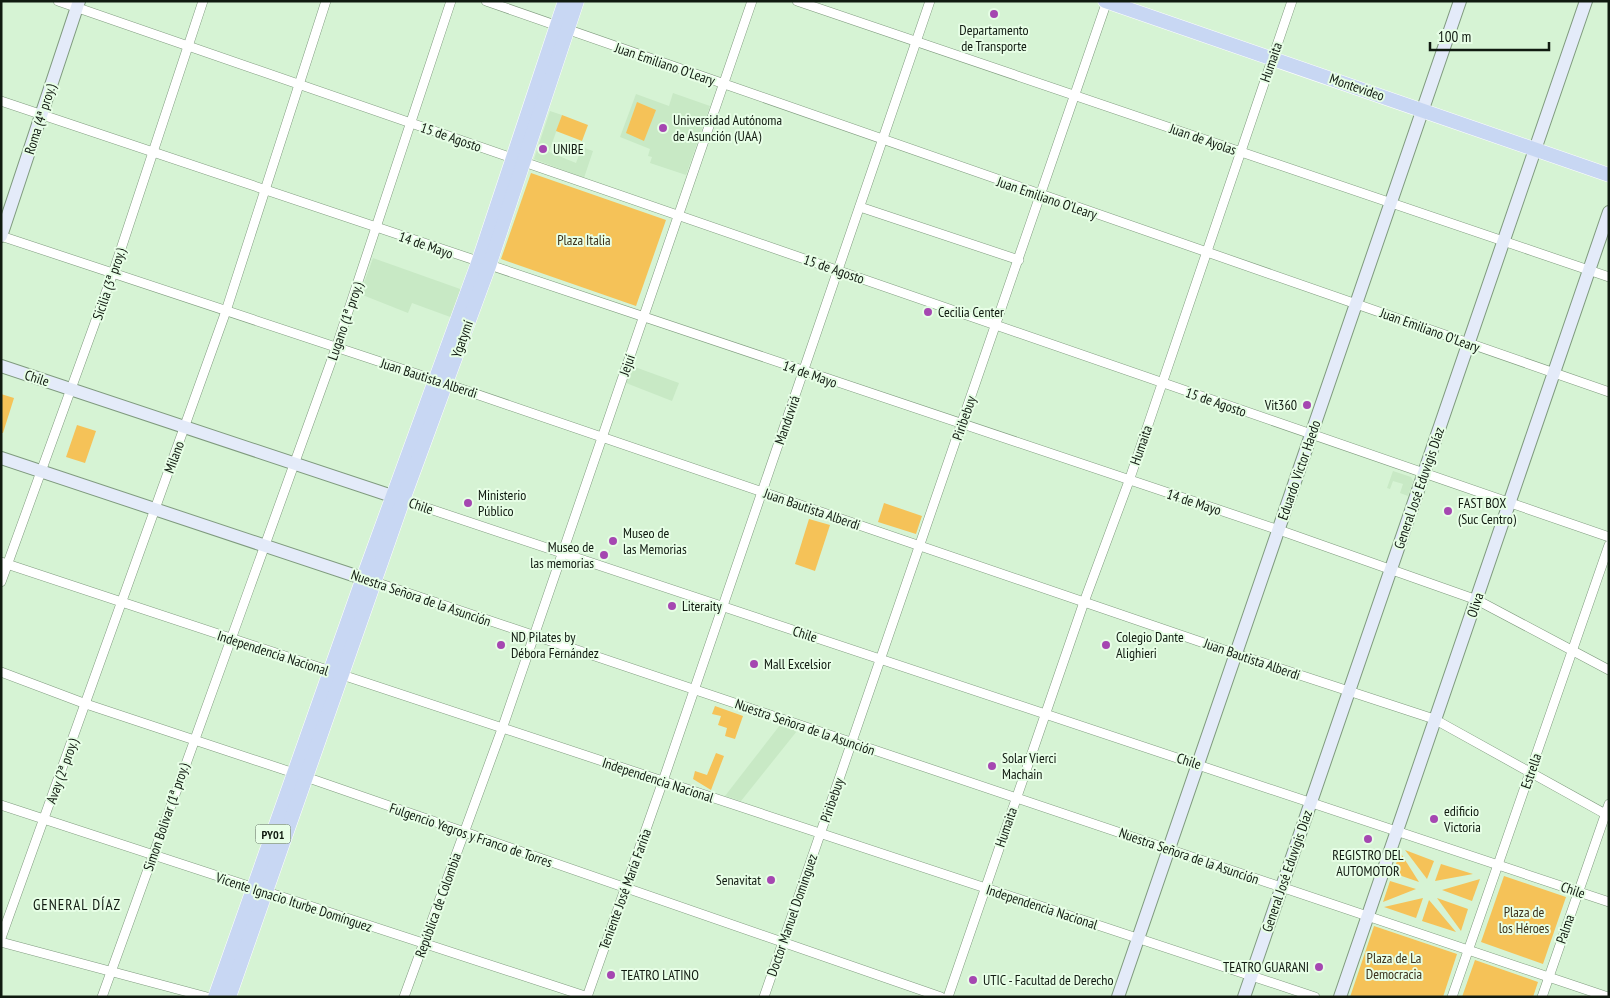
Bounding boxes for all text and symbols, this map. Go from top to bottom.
marker: Departamento de Transporte [988,8,1000,20]
scale bar [1430,20,1549,52]
place label: Departamento de Transporte [959,21,1029,55]
text: 100 m [1438,27,1471,46]
street label: Juan Emiliano O'Leary [612,38,718,90]
street label: Humaita [1256,40,1286,84]
street label: Montevideo [1327,69,1387,105]
street label: Roma (4ª proy.) [20,81,60,156]
place label: Universidad Autónoma de Asunción (UAA) [673,111,782,145]
street label: 15 de Agosto [418,118,484,156]
street label: Juan de Ayolas [1166,119,1239,159]
marker: Universidad Autónoma de Asunción (UAA) [657,122,669,134]
place label: UNIBE [553,140,584,158]
marker: UNIBE [537,143,549,155]
street label: Juan Emiliano O'Leary [994,172,1100,224]
street label: 14 de Mayo [396,227,456,263]
park label: Plaza Italia [557,231,611,249]
street label: Sicilia (3ª proy.) [88,245,130,322]
street label: 15 de Agosto [801,250,867,288]
street label: Lugano (1ª proy.) [323,279,367,362]
place label: Cecilia Center [938,303,1004,321]
street label: Juan Emiliano O'Leary [1377,303,1483,357]
marker: Cecilia Center [922,306,934,318]
street label: Ygatymí [447,318,477,360]
street label: Jejuí [615,352,639,379]
street label: Juan Bautista Alberdi [377,354,480,402]
street label: 14 de Mayo [780,356,840,392]
street label: Chile [22,366,52,390]
street label: 15 de Agosto [1183,383,1249,421]
street label: Manduvirá [770,393,804,447]
street label: Piribebuy [948,393,980,442]
place label: Vit360 [1264,396,1297,414]
marker: Vit360 [1301,399,1313,411]
street label: Eduardo Victor Haedo [1273,418,1325,522]
street label: Humaita [1126,423,1156,467]
street label: General José Eduvigis Díaz [1390,425,1448,551]
street label: Milano [160,438,188,476]
street label: Juan Bautista Alberdi [760,484,863,534]
street label: 14 de Mayo [1164,485,1224,519]
place label: Ministerio Público [478,486,526,520]
street label: Chile [406,493,436,519]
place label: FAST BOX (Suc Centro) [1458,494,1517,528]
marker: Ministerio Público [462,497,474,509]
marker: FAST BOX (Suc Centro) [1442,505,1454,517]
place label: Museo de las Memorias [623,524,687,558]
marker: Museo de las Memorias [607,535,619,547]
place label: Museo de las memorias [530,538,594,572]
marker: Museo de las memorias [598,549,610,561]
street label: Nuestra Señora de la Asunción [349,566,493,630]
street label: Oliva [1462,590,1488,620]
place label: Literaity [682,597,723,615]
marker: Literaity [666,600,678,612]
street label: Chile [790,622,820,646]
street label: Independencia Nacional [215,627,332,680]
place label: ND Pilates by Débora Fernández [511,628,599,662]
place label: Colegio Dante Alighieri [1116,628,1184,662]
street label: Juan Bautista Alberdi [1200,634,1303,684]
marker: ND Pilates by Débora Fernández [495,639,507,651]
marker: Colegio Dante Alighieri [1100,639,1112,651]
place label: Mall Excelsior [764,655,831,673]
marker: Mall Excelsior [748,658,760,670]
street label: Nuestra Señora de la Asunción [733,695,877,759]
street label: Avay (2ª proy.) [42,735,82,806]
place label: Solar Vierci Machain [1002,749,1057,783]
street label: Chile [1174,749,1204,773]
street label: Estrella [1517,751,1545,791]
street label: Independencia Nacional [600,754,717,807]
street label: Simon Bolivar (1ª proy.) [139,760,193,873]
marker: Solar Vierci Machain [986,760,998,772]
street label: Piribebuy [816,775,848,824]
street label: Fulgencio Yegros y Franco de Torres [387,799,555,871]
place label: edificio Victoria [1443,802,1481,836]
street label: Humaita [991,805,1021,849]
street label: General José Eduvigis Díaz [1258,808,1316,934]
marker: edificio Victoria [1428,813,1440,825]
road number: PY01 [256,824,290,844]
street label: Nuestra Señora de la Asunción [1117,824,1261,888]
street label: Teniente José María Fariña [595,826,655,952]
marker: REGISTRO DEL AUTOMOTOR [1362,833,1374,845]
place label: REGISTRO DEL AUTOMOTOR [1332,846,1404,880]
street label: República de Colombia [411,850,465,960]
street label: Doctor Manuel Dominguez [763,851,821,979]
street label: Vicente Ignacio Iturbe Domínguez [213,868,374,936]
place label: Senavitat [716,871,761,889]
marker: Senavitat [765,874,777,886]
street label: Chile [1558,877,1588,903]
street label: Independencia Nacional [984,881,1101,934]
district label: GENERAL DÍAZ [33,895,121,914]
park label: Plaza de los Héroes [1499,903,1550,937]
street label: Palma [1552,912,1578,946]
park label: Plaza de La Democracia [1366,949,1422,983]
place label: TEATRO GUARANI [1223,958,1309,976]
marker: TEATRO GUARANI [1313,961,1325,973]
place label: TEATRO LATINO [621,966,699,984]
marker: TEATRO LATINO [605,969,617,981]
place label: UTIC - Facultad de Derecho [983,971,1114,989]
marker: UTIC - Facultad de Derecho [967,974,979,986]

